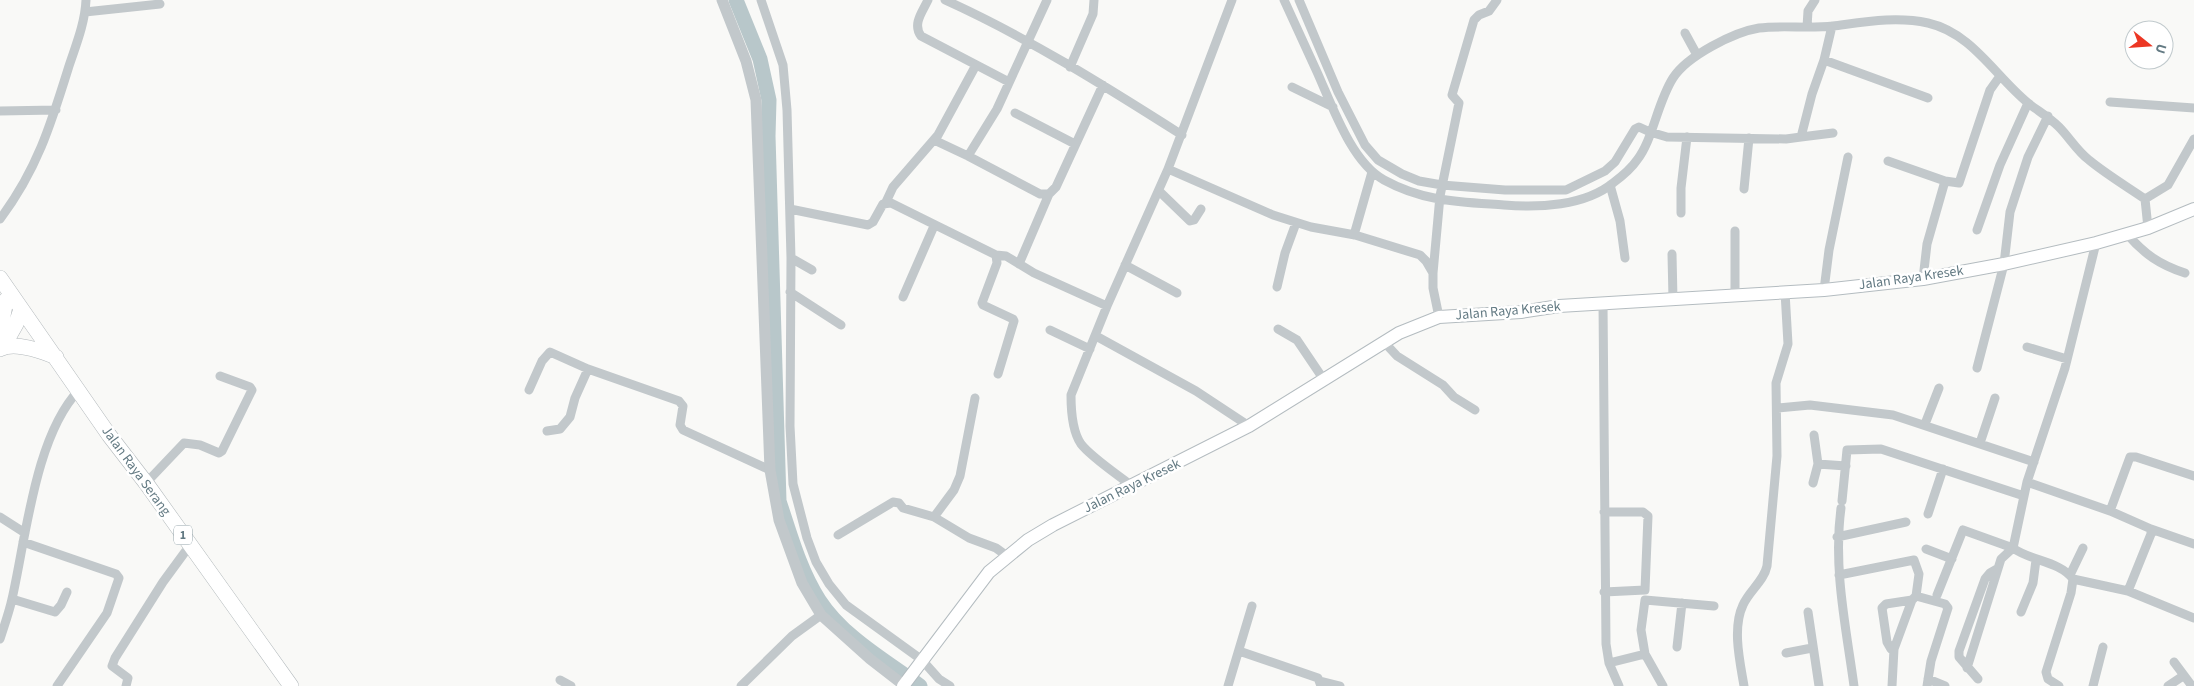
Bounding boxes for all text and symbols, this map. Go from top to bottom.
north arrow [2124,20,2174,70]
text: U [2150,41,2171,56]
street label: Jalan Raya Kresek [1857,261,1965,295]
street label: Jalan Raya Kresek [1455,296,1561,326]
street label: Jalan Raya Serang [97,422,175,520]
street label: Jalan Raya Kresek [1080,454,1184,518]
road number: 1 [174,526,192,544]

